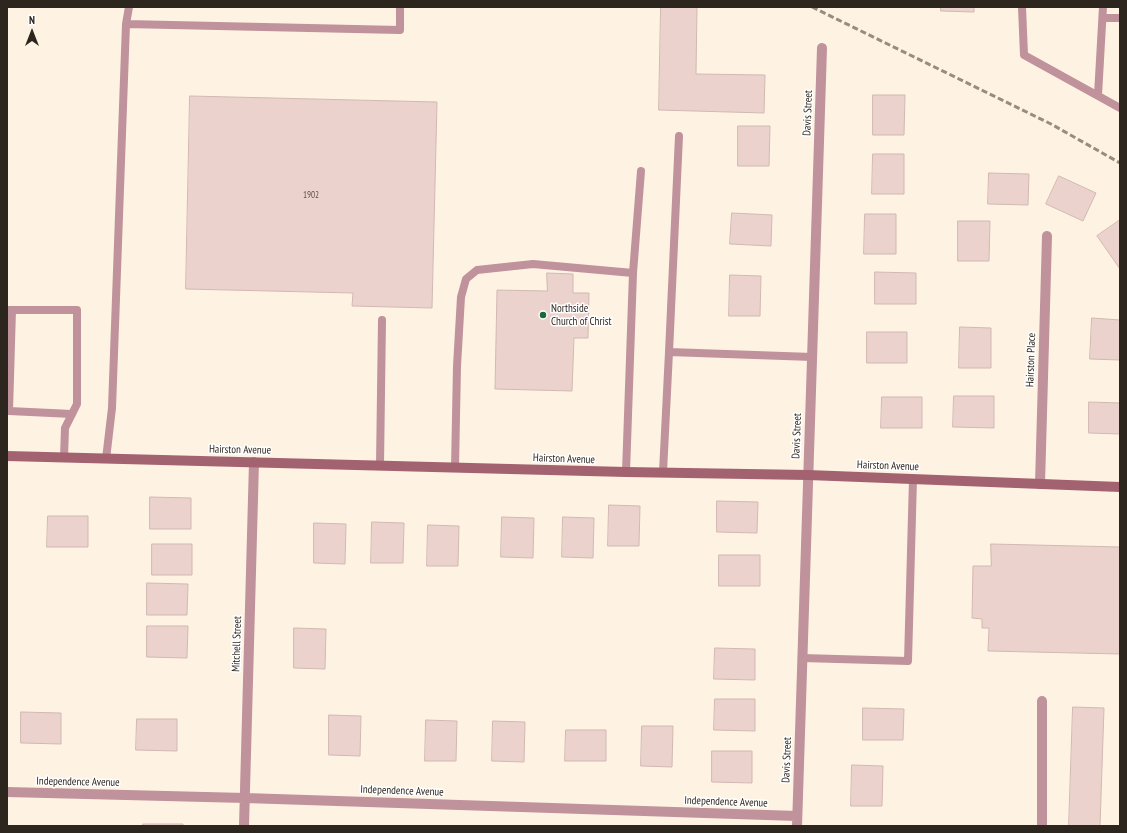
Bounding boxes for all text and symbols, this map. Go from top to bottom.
north arrow [12,12,52,52]
text: N [29,13,35,27]
street label: Davis Street [801,90,815,136]
house number: 1902 [303,190,319,200]
place label: Northside Church of Christ [551,302,612,328]
marker: Northside Church of Christ [538,310,548,320]
street label: Hairston Place [1023,333,1039,387]
street label: Davis Street [790,413,804,459]
street label: Hairston Avenue [209,443,271,457]
street label: Hairston Avenue [533,451,595,467]
street label: Hairston Avenue [857,458,919,474]
street label: Mitchell Street [229,616,245,672]
street label: Davis Street [780,737,794,783]
street label: Independence Avenue [36,775,120,789]
street label: Independence Avenue [360,783,444,799]
street label: Independence Avenue [684,794,768,810]

